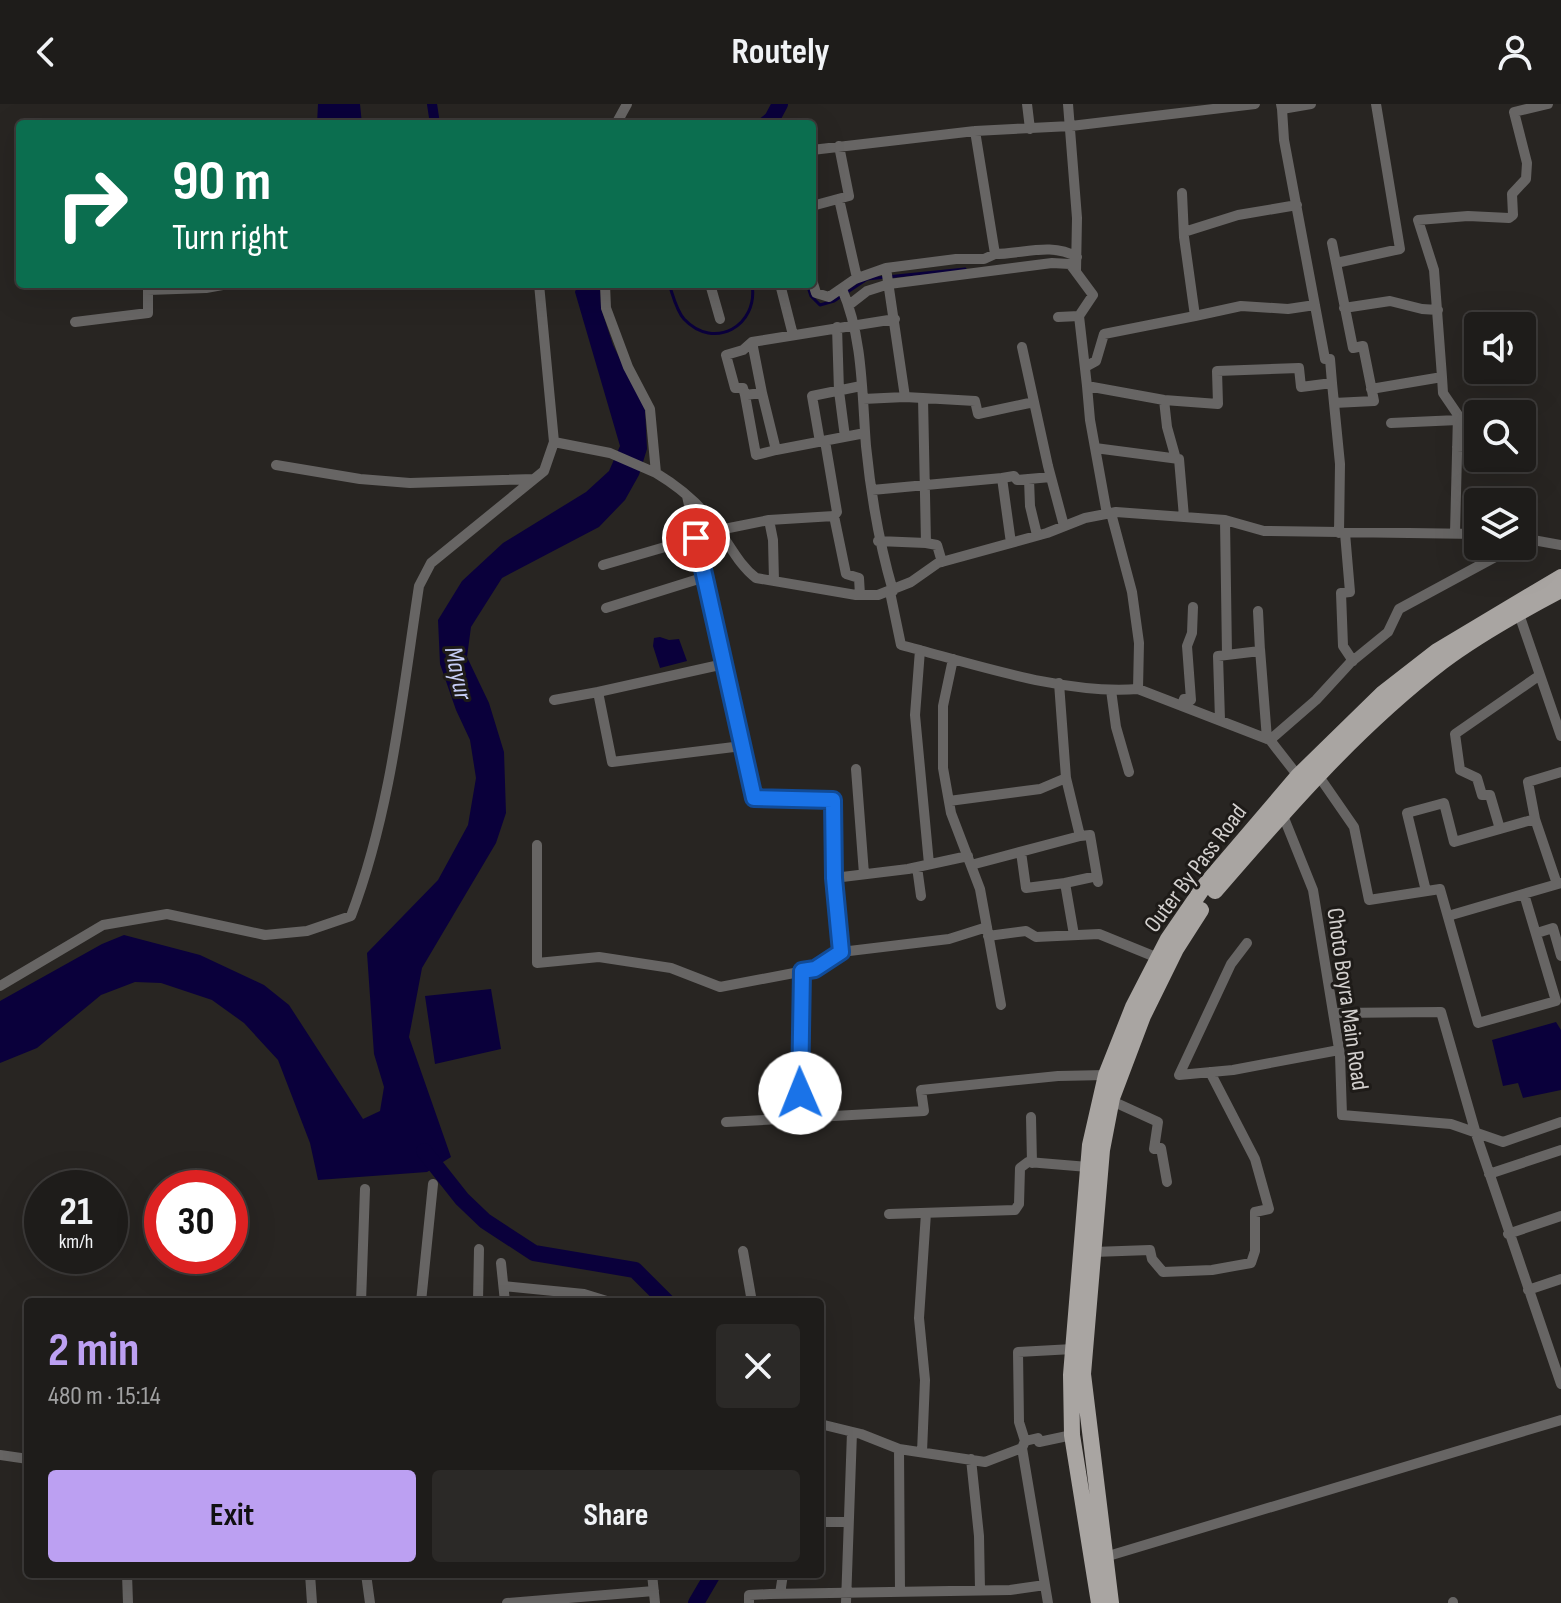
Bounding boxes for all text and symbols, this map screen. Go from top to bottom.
icon: back [24,30,68,74]
icon: person [1493,30,1537,74]
text: Routely [731,31,830,74]
text: 90 m [172,149,271,216]
icon: right [40,152,144,256]
text: Turn right [172,217,289,260]
map controls [1464,312,1536,560]
button: sound [1464,312,1536,384]
button: search [1464,400,1536,472]
button: layers [1464,488,1536,560]
pin [662,504,730,572]
icon: arrive [674,516,718,560]
water label: Mayur [437,644,479,704]
street label: Outer By Pass Road [1138,799,1253,938]
street label: Choto Boyra Main Road [1320,906,1375,1092]
position arrow [758,1051,842,1135]
speed limit sign: 30 [144,1170,248,1274]
text: 21 [59,1188,93,1236]
text: km/h [59,1230,93,1254]
text: 2 min [48,1322,139,1379]
button: close [716,1324,800,1408]
text: 480 m · 15:14 [48,1381,161,1412]
button: Exit [48,1470,416,1562]
button: Share [432,1470,800,1562]

